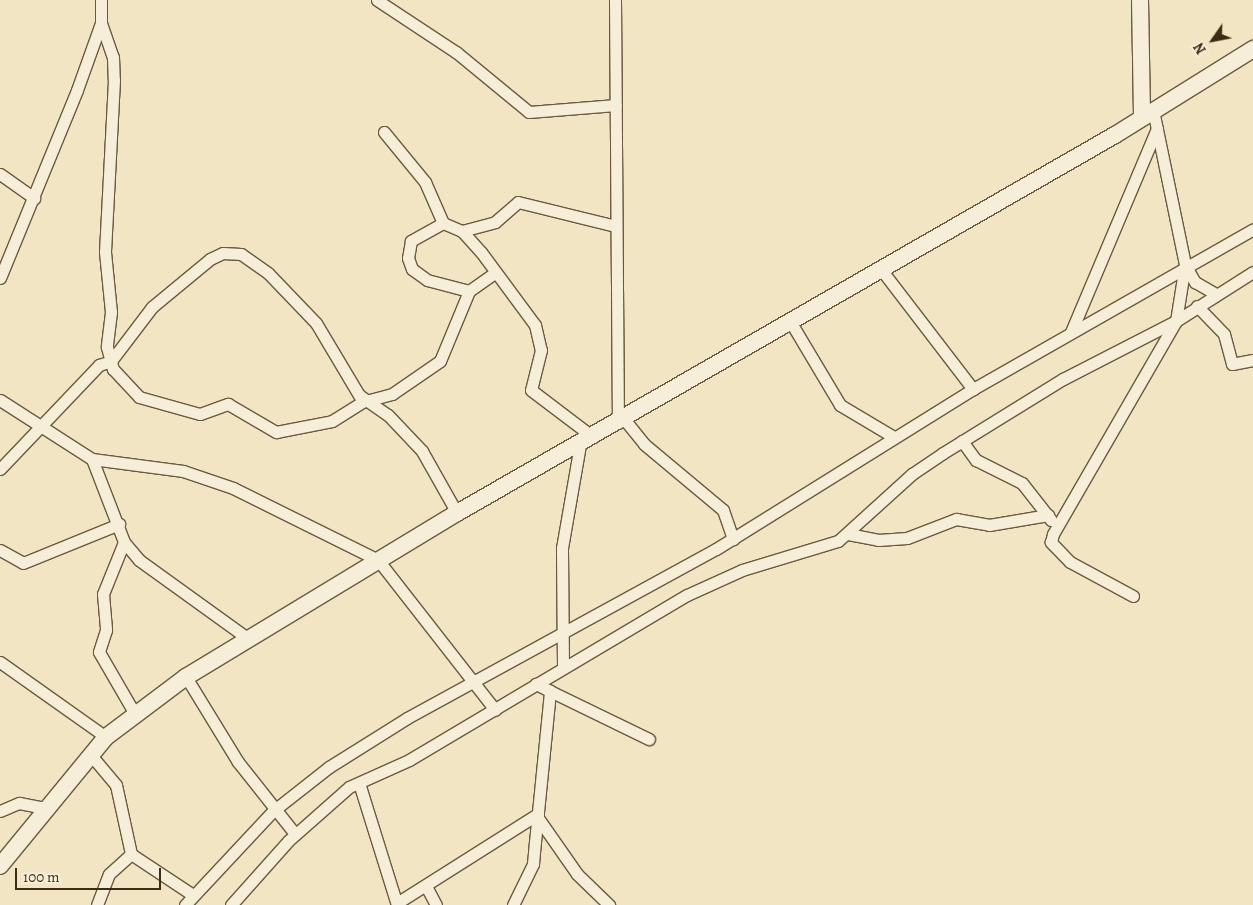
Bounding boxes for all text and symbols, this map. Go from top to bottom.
north arrow [1188,15,1238,65]
text: N [1189,39,1211,58]
scale bar [18,858,164,890]
text: 100 m [23,867,60,887]

